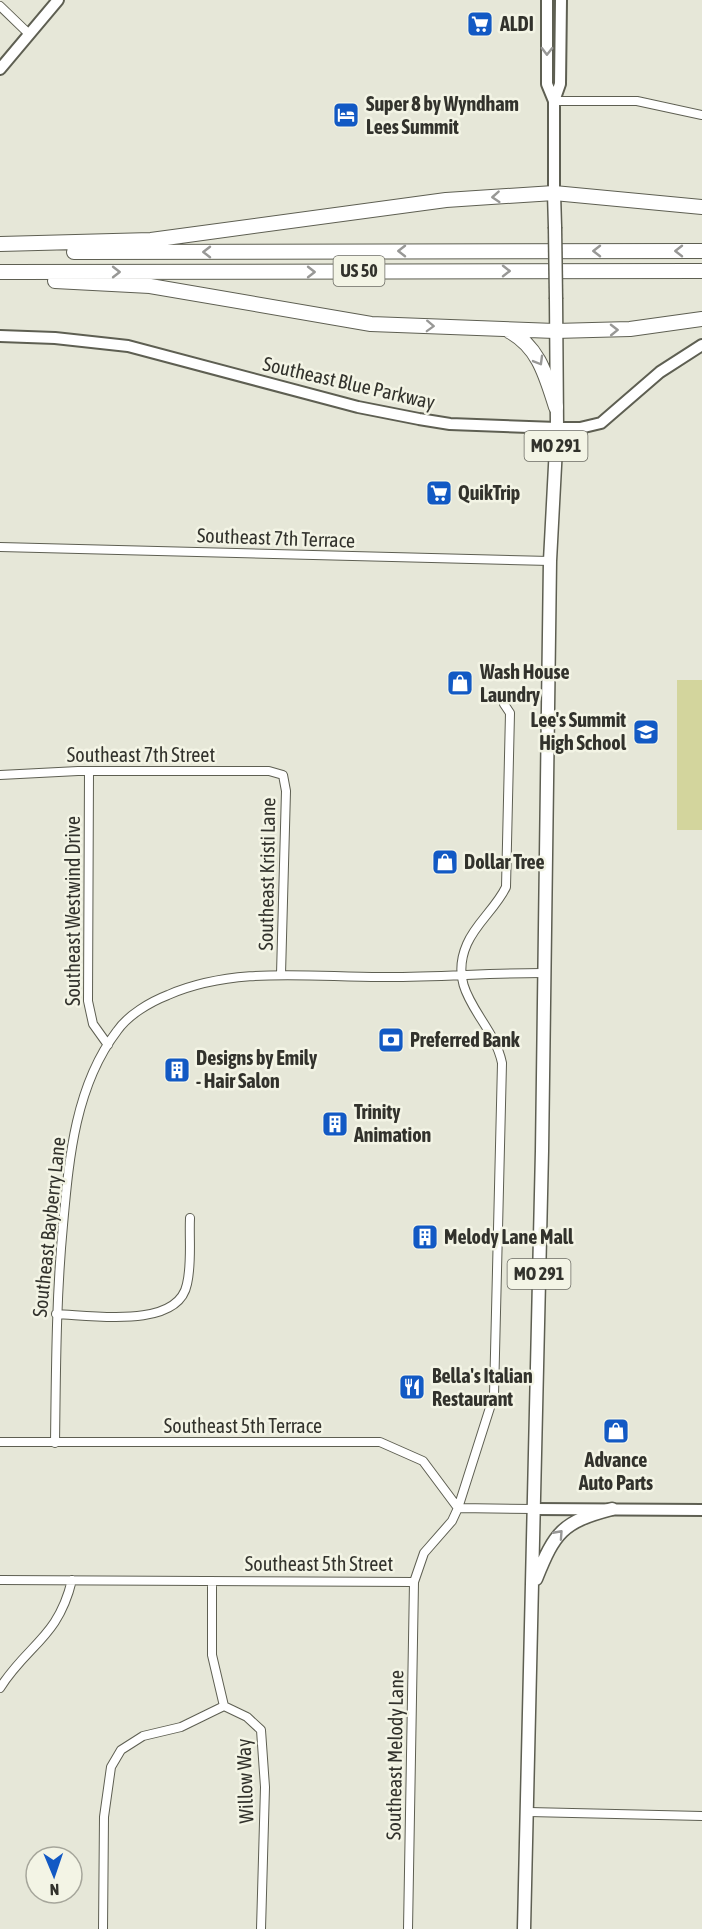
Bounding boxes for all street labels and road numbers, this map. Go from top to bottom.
road number: US 50 [334,256,385,286]
street label: Southeast Blue Parkway [261,352,437,413]
road number: MO 291 [524,431,588,461]
street label: Southeast 7th Terrace [197,523,356,552]
street label: Southeast 7th Street [67,743,215,766]
street label: Southeast Kristi Lane [254,797,279,951]
street label: Southeast Westwind Drive [61,816,84,1006]
street label: Southeast Bayberry Lane [28,1136,69,1318]
road number: MO 291 [508,1259,570,1289]
street label: Southeast 5th Terrace [164,1414,322,1437]
street label: Southeast 5th Street [245,1552,393,1575]
street label: Southeast Melody Lane [382,1670,407,1840]
street label: Willow Way [232,1738,257,1824]

